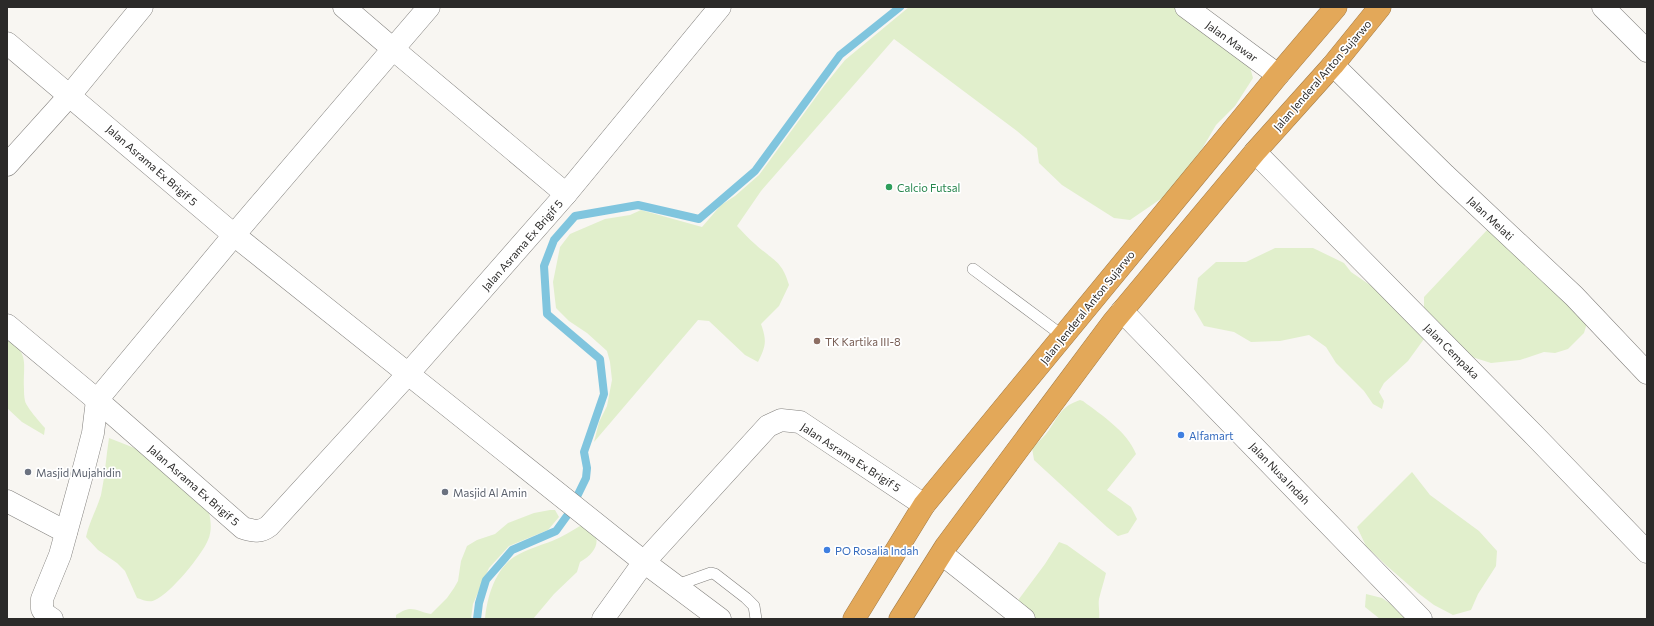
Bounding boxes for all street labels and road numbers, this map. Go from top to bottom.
street label: Jalan Jenderal Anton Sujarwo [1270,17,1375,134]
street label: Jalan Mawar [1203,18,1261,65]
street label: Jalan Asrama Ex Brigif 5 [103,122,200,209]
street label: Jalan Melati [1465,193,1517,243]
street label: Jalan Asrama Ex Brigif 5 [479,197,566,294]
street label: Jalan Jenderal Anton Sujarwo [1037,247,1138,367]
street label: Jalan Cempaka [1421,321,1482,382]
street label: Jalan Asrama Ex Brigif 5 [798,420,903,495]
street label: Jalan Nusa Indah [1246,439,1313,507]
street label: Jalan Asrama Ex Brigif 5 [145,442,242,529]

